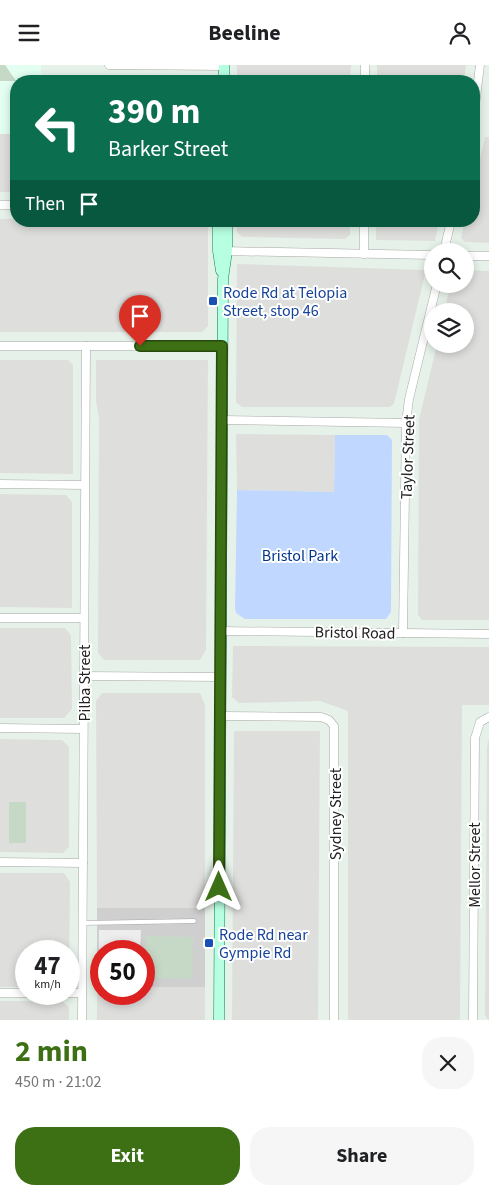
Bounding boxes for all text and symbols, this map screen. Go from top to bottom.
text: Beeline [208,17,281,49]
icon: menu [15,19,43,47]
icon: person [446,19,474,47]
text: 390 m [108,87,200,137]
icon: left [25,95,90,160]
text: Barker Street [108,133,228,165]
icon: arrive [75,190,103,218]
text: Then [25,191,65,218]
map controls [424,243,474,353]
button: search [424,243,474,293]
place label: Rode Rd at Telopia Street, stop 46 [223,282,347,322]
pin [119,295,161,346]
marker: Rode Rd at Telopia Street, stop 46 [207,295,219,307]
icon: arrive [126,302,154,330]
button: layers [424,303,474,353]
street label: Taylor Street [396,414,420,500]
park label: Bristol Park [262,545,338,567]
street label: Bristol Road [314,621,396,645]
street label: Pilba Street [74,644,96,722]
street label: Sydney Street [325,767,347,860]
street label: Mellor Street [464,822,486,908]
position arrow [192,860,244,912]
place label: Rode Rd near Gympie Rd [219,924,308,964]
marker: Rode Rd near Gympie Rd [203,937,215,949]
speed limit sign: 50 [90,940,155,1005]
text: 47 [34,948,61,984]
text: km/h [34,976,61,993]
text: 2 min [15,1030,88,1073]
button: close [422,1037,474,1089]
text: 450 m · 21:02 [15,1071,102,1093]
button: Exit [15,1127,240,1185]
button: Share [250,1127,474,1185]

